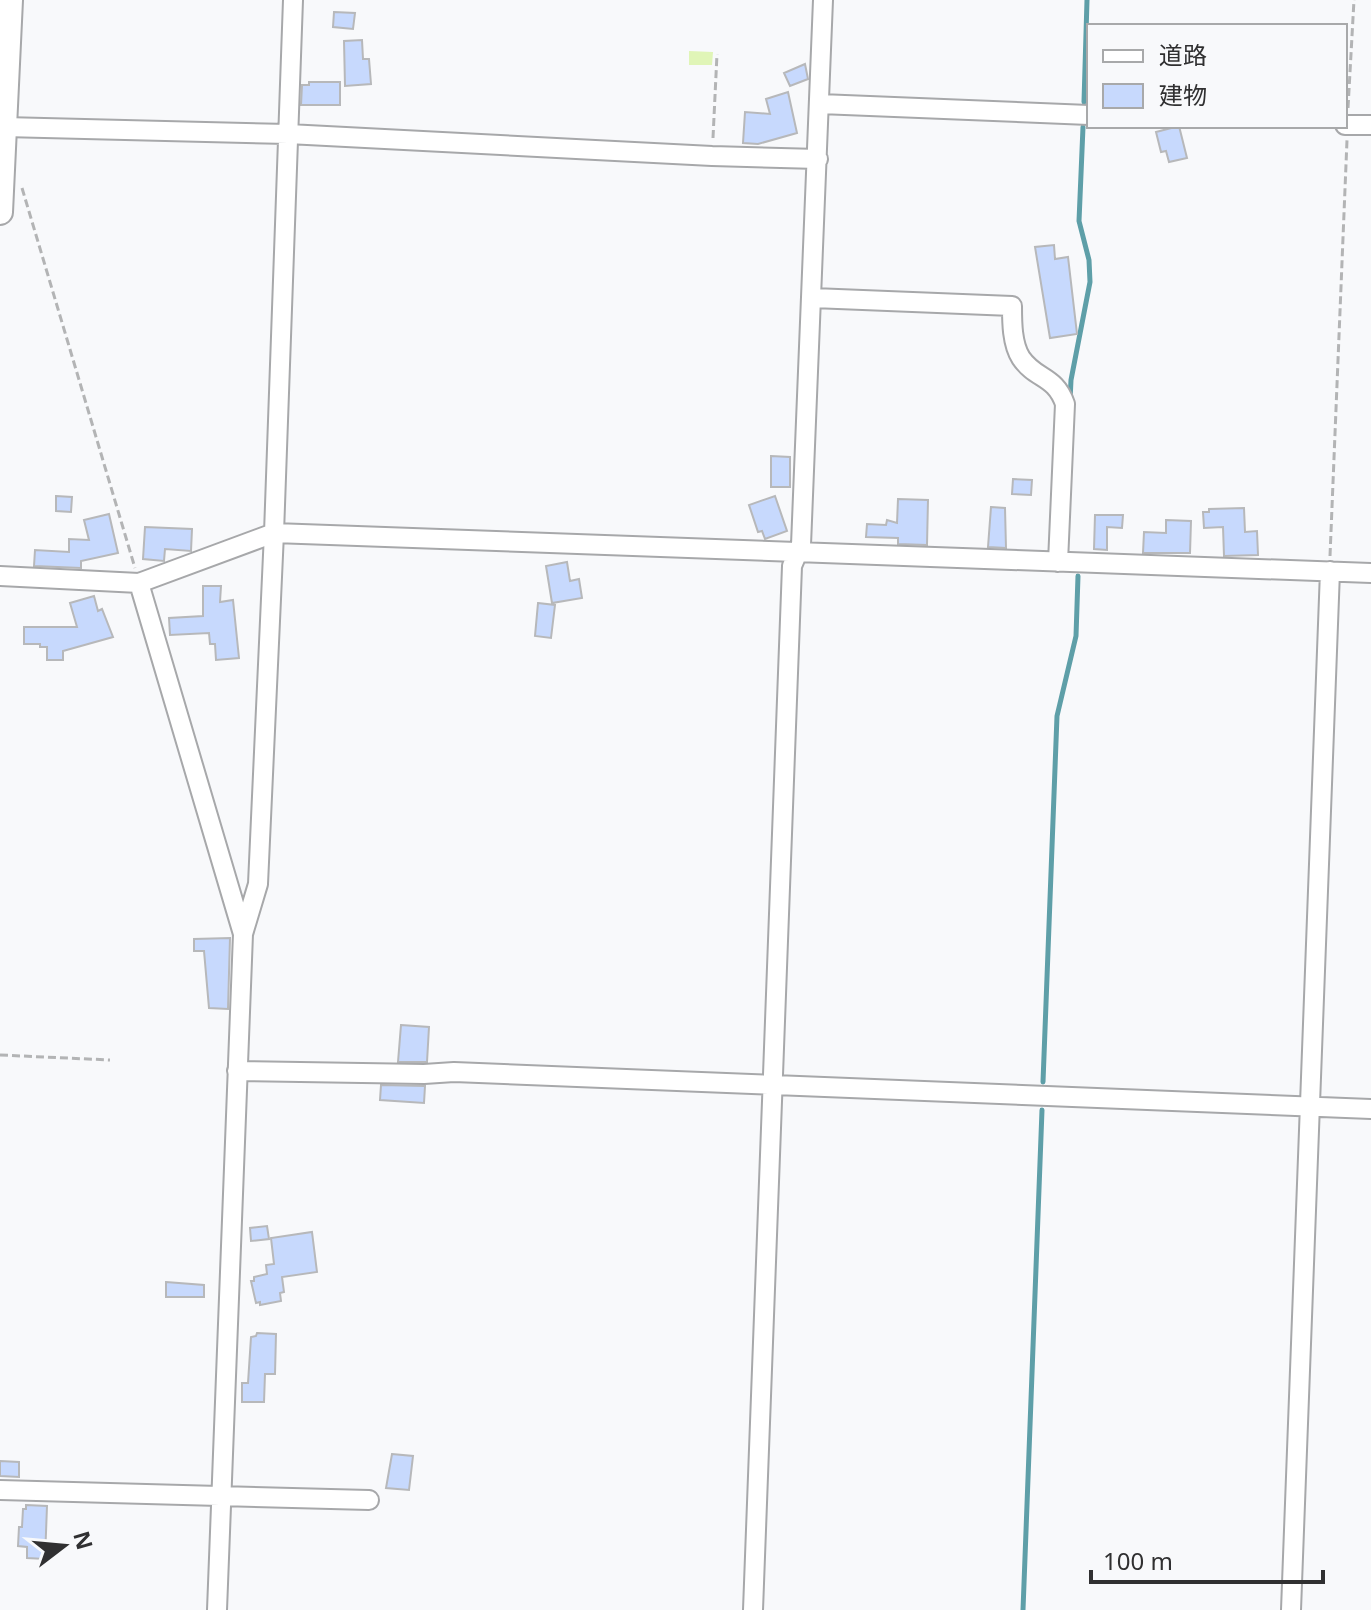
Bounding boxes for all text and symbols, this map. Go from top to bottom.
legend [1087,24,1347,128]
text: 道路 [1159,38,1207,71]
text: 建物 [1159,78,1207,111]
north arrow [24,1506,104,1586]
text: N [67,1527,101,1553]
scale bar [1091,1534,1323,1584]
text: 100 m [1103,1544,1173,1577]

